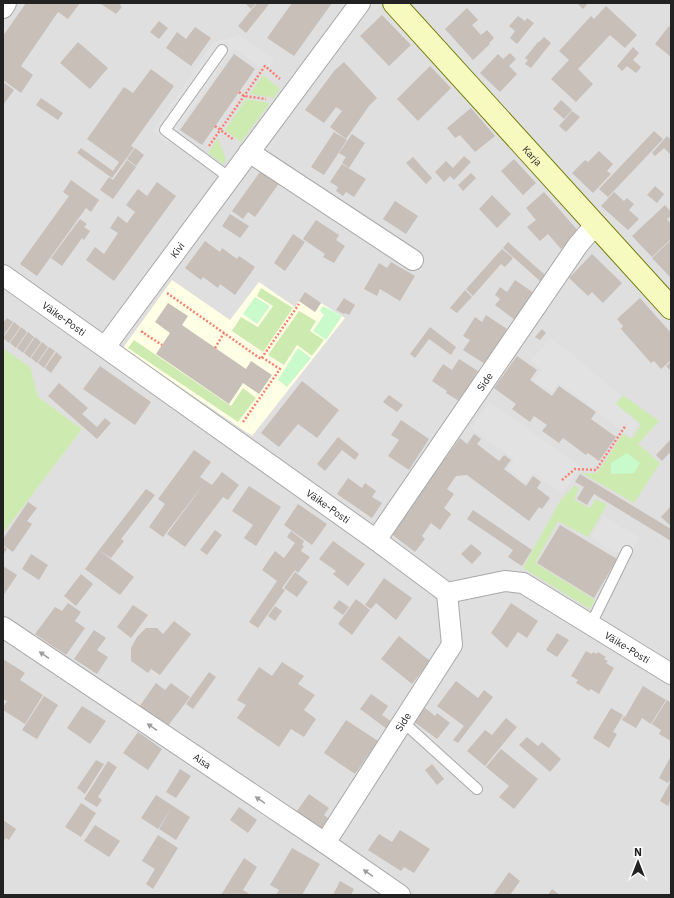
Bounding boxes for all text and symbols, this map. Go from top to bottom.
street label: Karja [520,143,545,169]
street label: Kivi [167,240,188,260]
street label: Väike-Posti [39,299,88,339]
street label: Side [474,370,496,394]
street label: Väike-Posti [304,487,352,526]
street label: Väike-Posti [602,629,652,666]
one-way arrow [39,651,49,659]
street label: Side [392,710,414,734]
one-way arrow [147,723,157,731]
street label: Aisa [190,750,214,772]
one-way arrow [255,796,265,804]
north arrow [618,842,658,882]
text: N [634,845,642,859]
one-way arrow [363,869,373,877]

